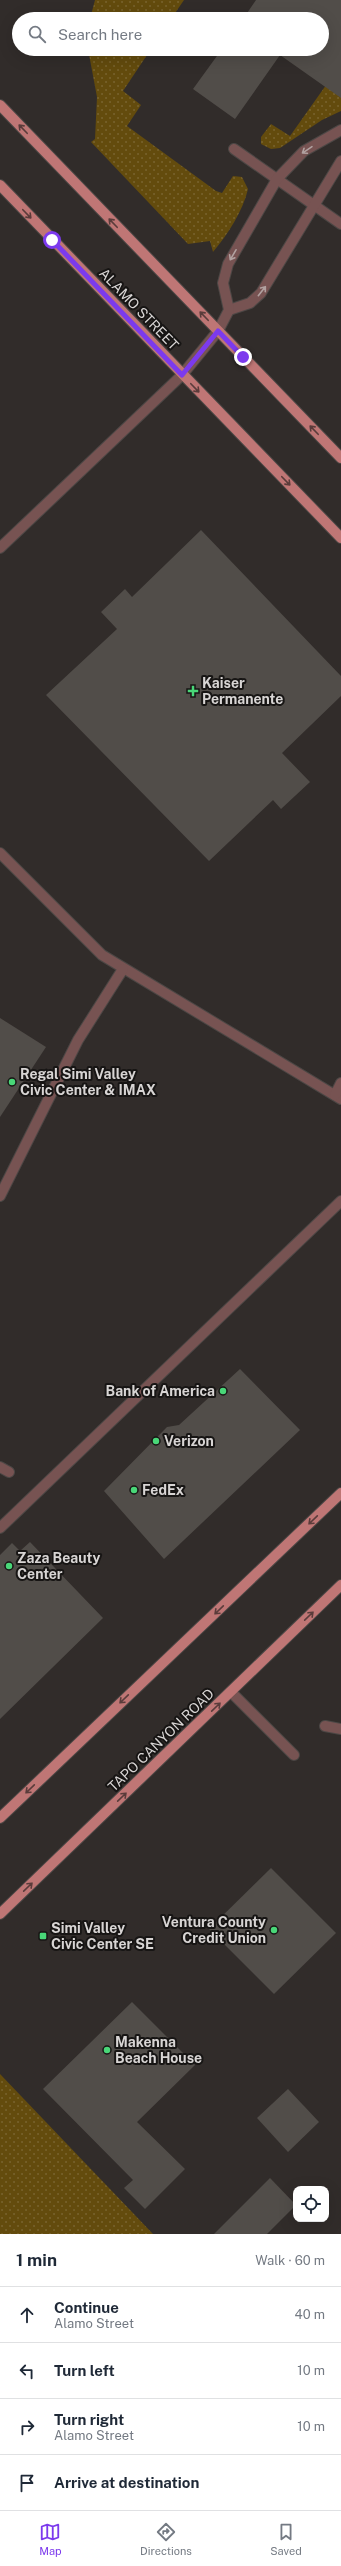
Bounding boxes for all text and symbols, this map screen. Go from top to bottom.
search box [12,12,329,56]
icon: search [26,23,48,45]
text: Search here [58,26,142,43]
one-way arrow [18,124,28,134]
one-way arrow [302,146,313,154]
one-way arrow [22,208,31,218]
one-way arrow [108,218,118,228]
route start [43,231,61,249]
one-way arrow [229,249,237,261]
street label: ALAMO STREET [96,265,182,353]
one-way arrow [257,286,266,297]
one-way arrow [199,311,209,321]
route end [234,348,252,366]
one-way arrow [190,383,200,393]
one-way arrow [309,425,319,435]
one-way arrow [281,476,290,486]
place label: Kaiser Permanente [202,675,283,707]
marker: Kaiser Permanente [187,685,199,697]
place label: Regal Simi Valley Civic Center & IMAX [20,1066,156,1098]
marker: Regal Simi Valley Civic Center & IMAX [7,1077,17,1087]
place label: Bank of America [106,1383,215,1399]
marker: Bank of America [218,1386,228,1396]
place label: Verizon [164,1433,214,1449]
marker: Verizon [151,1436,161,1446]
place label: FedEx [142,1482,184,1498]
marker: FedEx [129,1485,139,1495]
one-way arrow [308,1515,318,1525]
place label: Zaza Beauty Center [17,1550,100,1582]
marker: Zaza Beauty Center [4,1561,14,1571]
one-way arrow [214,1605,224,1614]
one-way arrow [304,1611,314,1621]
street label: TAPO CANYON ROAD [105,1685,217,1795]
one-way arrow [119,1694,129,1704]
one-way arrow [211,1702,221,1712]
one-way arrow [25,1784,35,1794]
one-way arrow [117,1792,127,1802]
one-way arrow [23,1882,33,1892]
place label: Ventura County Credit Union [162,1914,266,1946]
place label: Simi Valley Civic Center SE [51,1920,154,1952]
marker: Ventura County Credit Union [269,1925,279,1935]
marker: Simi Valley Civic Center SE [38,1931,48,1941]
place label: Makenna Beach House [115,2034,202,2066]
marker: Makenna Beach House [102,2045,112,2055]
map controls [293,2186,329,2222]
button: locate [293,2186,329,2222]
text: 1 min [16,2250,57,2270]
text: Walk · 60 m [255,2253,325,2268]
text: Continue [54,2299,119,2316]
icon: ahead [16,2304,38,2326]
text: 40 m [294,2307,325,2322]
text: Alamo Street [54,2316,134,2331]
icon: left [16,2360,38,2382]
text: Turn left [54,2362,115,2379]
text: 10 m [297,2363,325,2378]
text: Turn right [54,2411,124,2428]
icon: right [16,2416,38,2438]
text: 10 m [297,2419,325,2434]
text: Alamo Street [54,2428,134,2443]
icon: arrive [16,2472,38,2494]
text: Arrive at destination [54,2474,199,2491]
tab: Map [39,2521,62,2557]
tab: Directions [140,2521,192,2557]
tab: Saved [270,2521,302,2557]

